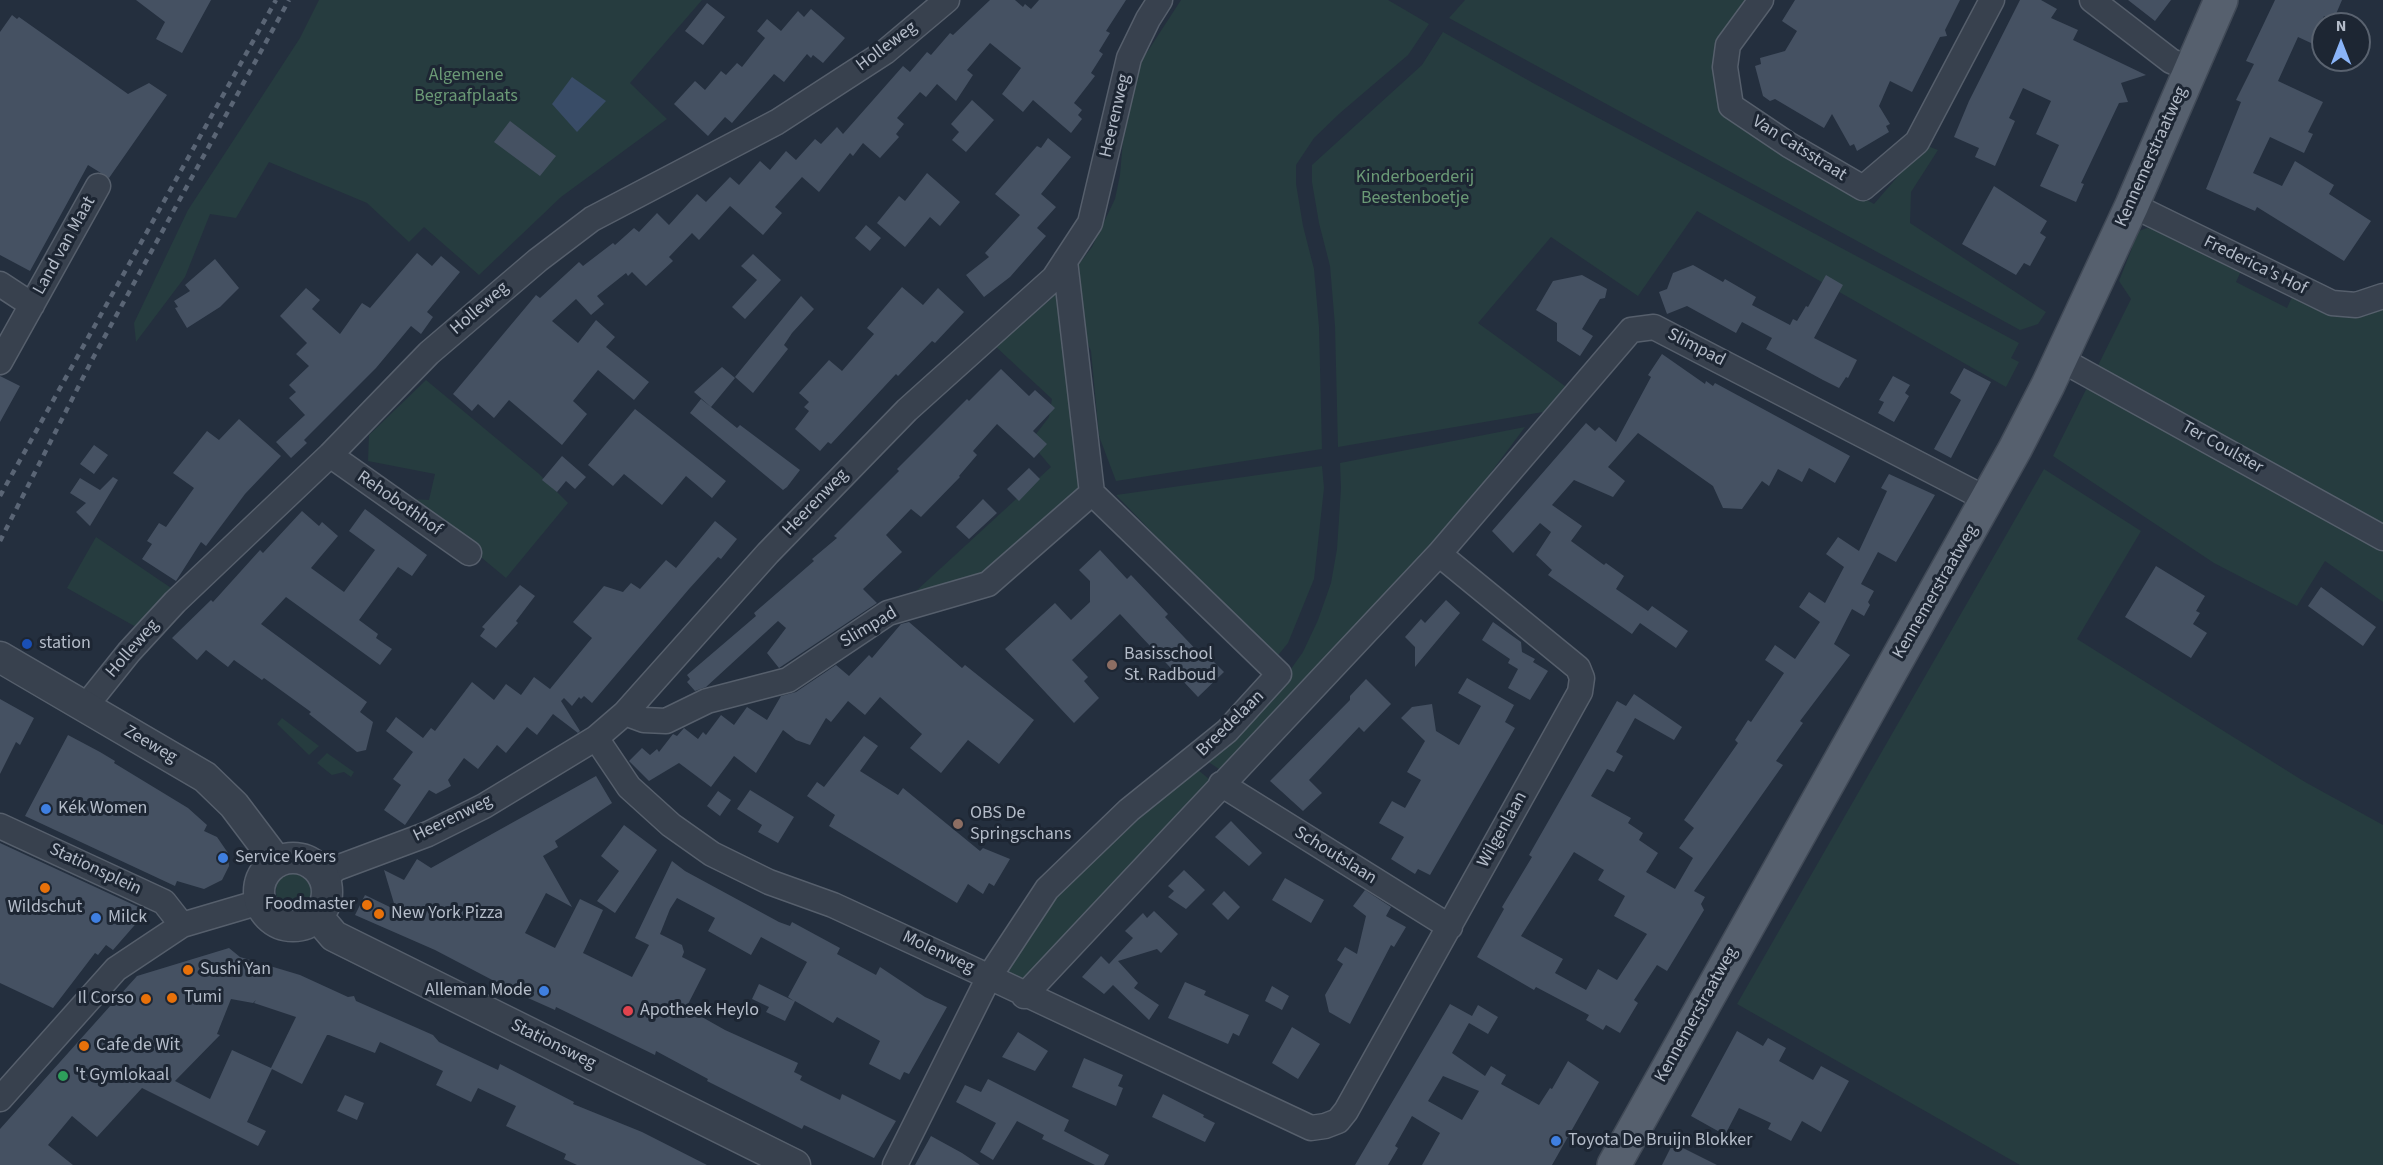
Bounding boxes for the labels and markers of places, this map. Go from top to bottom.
place label: station [39,633,91,655]
marker: station [20,637,34,651]
place label: Basisschool St. Radboud [1124,644,1216,686]
marker: Basisschool St. Radboud [1105,658,1119,672]
place label: Kék Women [58,798,147,820]
marker: Kék Women [39,802,53,816]
place label: OBS De Springschans [970,803,1071,846]
marker: OBS De Springschans [951,817,965,831]
place label: Service Koers [235,847,336,869]
marker: Service Koers [216,851,230,865]
marker: Wildschut [38,881,52,895]
place label: Foodmaster [265,894,355,916]
place label: Wildschut [8,897,82,919]
marker: Foodmaster [360,898,374,912]
place label: New York Pizza [391,903,503,925]
place label: Milck [108,907,147,929]
marker: New York Pizza [372,907,386,921]
marker: Milck [89,911,103,925]
place label: Sushi Yan [200,959,271,981]
marker: Sushi Yan [181,963,195,977]
place label: Alleman Mode [425,980,532,1002]
marker: Alleman Mode [537,984,551,998]
place label: Tumi [184,987,222,1009]
place label: Il Corso [78,988,134,1010]
marker: Tumi [165,991,179,1005]
marker: Il Corso [139,992,153,1006]
place label: Apotheek Heylo [640,1000,759,1022]
marker: Apotheek Heylo [621,1004,635,1018]
place label: Cafe de Wit [96,1035,180,1057]
marker: Cafe de Wit [77,1039,91,1053]
place label: 't Gymlokaal [75,1065,169,1087]
marker: 't Gymlokaal [56,1069,70,1083]
place label: Toyota De Bruijn Blokker [1568,1130,1752,1152]
marker: Toyota De Bruijn Blokker [1549,1134,1563,1148]

